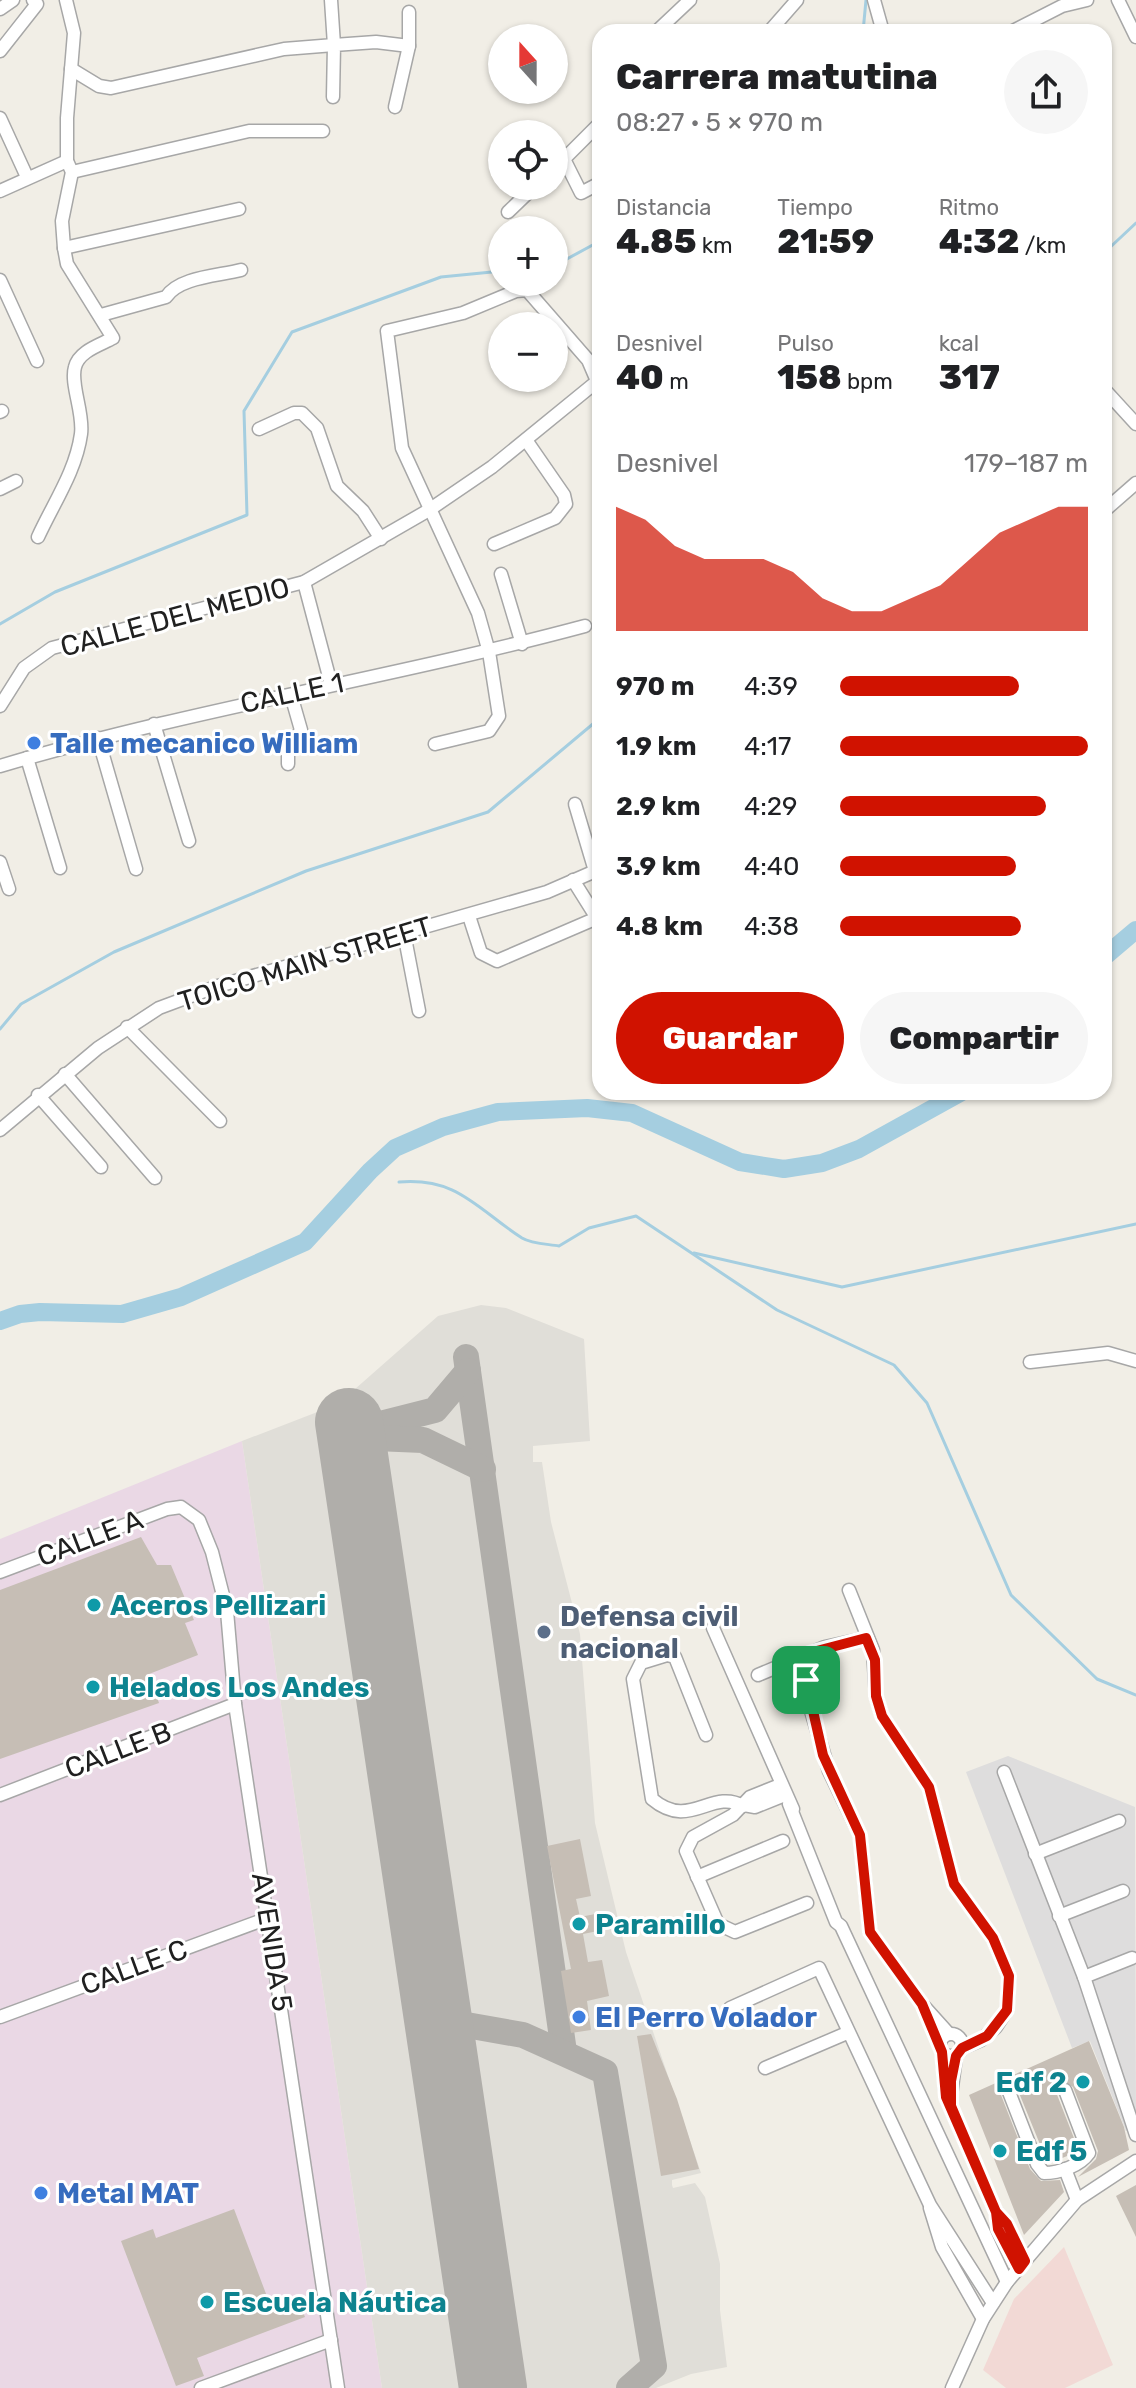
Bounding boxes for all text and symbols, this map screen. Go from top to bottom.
north arrow [488,24,568,104]
map controls [488,24,568,392]
button: share [1004,50,1088,134]
text: Carrera matutina [616,55,938,98]
text: 08:27 · 5 × 970 m [616,107,823,138]
button: locate [488,120,568,200]
text: Distancia [616,194,711,221]
text: Tiempo [777,194,853,221]
text: Ritmo [939,194,999,221]
button: + [488,216,568,296]
text: 4.85 [616,221,696,262]
text: 21:59 [777,221,874,262]
text: 4:32 [939,221,1019,262]
text: km [696,232,733,259]
text: /km [1019,232,1066,259]
button: − [488,312,568,392]
text: Desnivel [616,330,703,357]
text: Pulso [777,330,834,357]
text: kcal [939,330,979,357]
text: 40 [616,357,664,398]
text: 158 [777,357,842,398]
text: 317 [939,357,1000,398]
text: m [664,368,689,395]
text: bpm [842,368,893,395]
text: Desnivel [616,448,719,479]
text: 179–187 m [964,448,1088,479]
street label: CALLE DEL MEDIO [57,571,293,663]
street label: CALLE 1 [237,666,347,720]
text: 970 m [616,671,695,702]
text: 4:39 [744,671,798,702]
place label: Talle mecanico William [50,727,358,760]
text: 1.9 km [616,731,697,762]
text: 4:17 [744,731,791,762]
marker: Talle mecanico William [25,734,43,752]
text: 2.9 km [616,791,700,822]
text: 4:29 [744,791,797,822]
text: 3.9 km [616,851,701,882]
text: 4:40 [744,851,799,882]
street label: TOICO MAIN STREET [174,910,436,1018]
text: 4.8 km [616,911,703,942]
text: 4:38 [744,911,799,942]
button: Guardar [616,992,844,1084]
button: Compartir [860,992,1088,1084]
street label: CALLE A [32,1503,148,1573]
place label: Aceros Pellizari [110,1589,326,1622]
marker: Aceros Pellizari [85,1596,103,1614]
place label: Defensa civil nacional [560,1600,739,1665]
marker: Defensa civil nacional [535,1623,553,1641]
pin [772,1646,840,1714]
icon: arrive [784,1658,828,1702]
place label: Helados Los Andes [109,1671,370,1704]
marker: Helados Los Andes [84,1678,102,1696]
street label: CALLE B [60,1715,176,1785]
street label: AVENIDA 5 [245,1870,299,2014]
place label: Paramillo [595,1908,726,1941]
marker: Paramillo [570,1915,588,1933]
street label: CALLE C [76,1932,192,2002]
place label: El Perro Volador [595,2001,817,2034]
marker: El Perro Volador [570,2008,588,2026]
place label: Edf 2 [996,2066,1067,2099]
marker: Edf 2 [1074,2073,1092,2091]
place label: Edf 5 [1016,2135,1087,2168]
marker: Edf 5 [991,2142,1009,2160]
place label: Metal MAT [57,2177,200,2210]
marker: Metal MAT [32,2184,50,2202]
place label: Escuela Náutica [223,2286,447,2319]
marker: Escuela Náutica [198,2293,216,2311]

